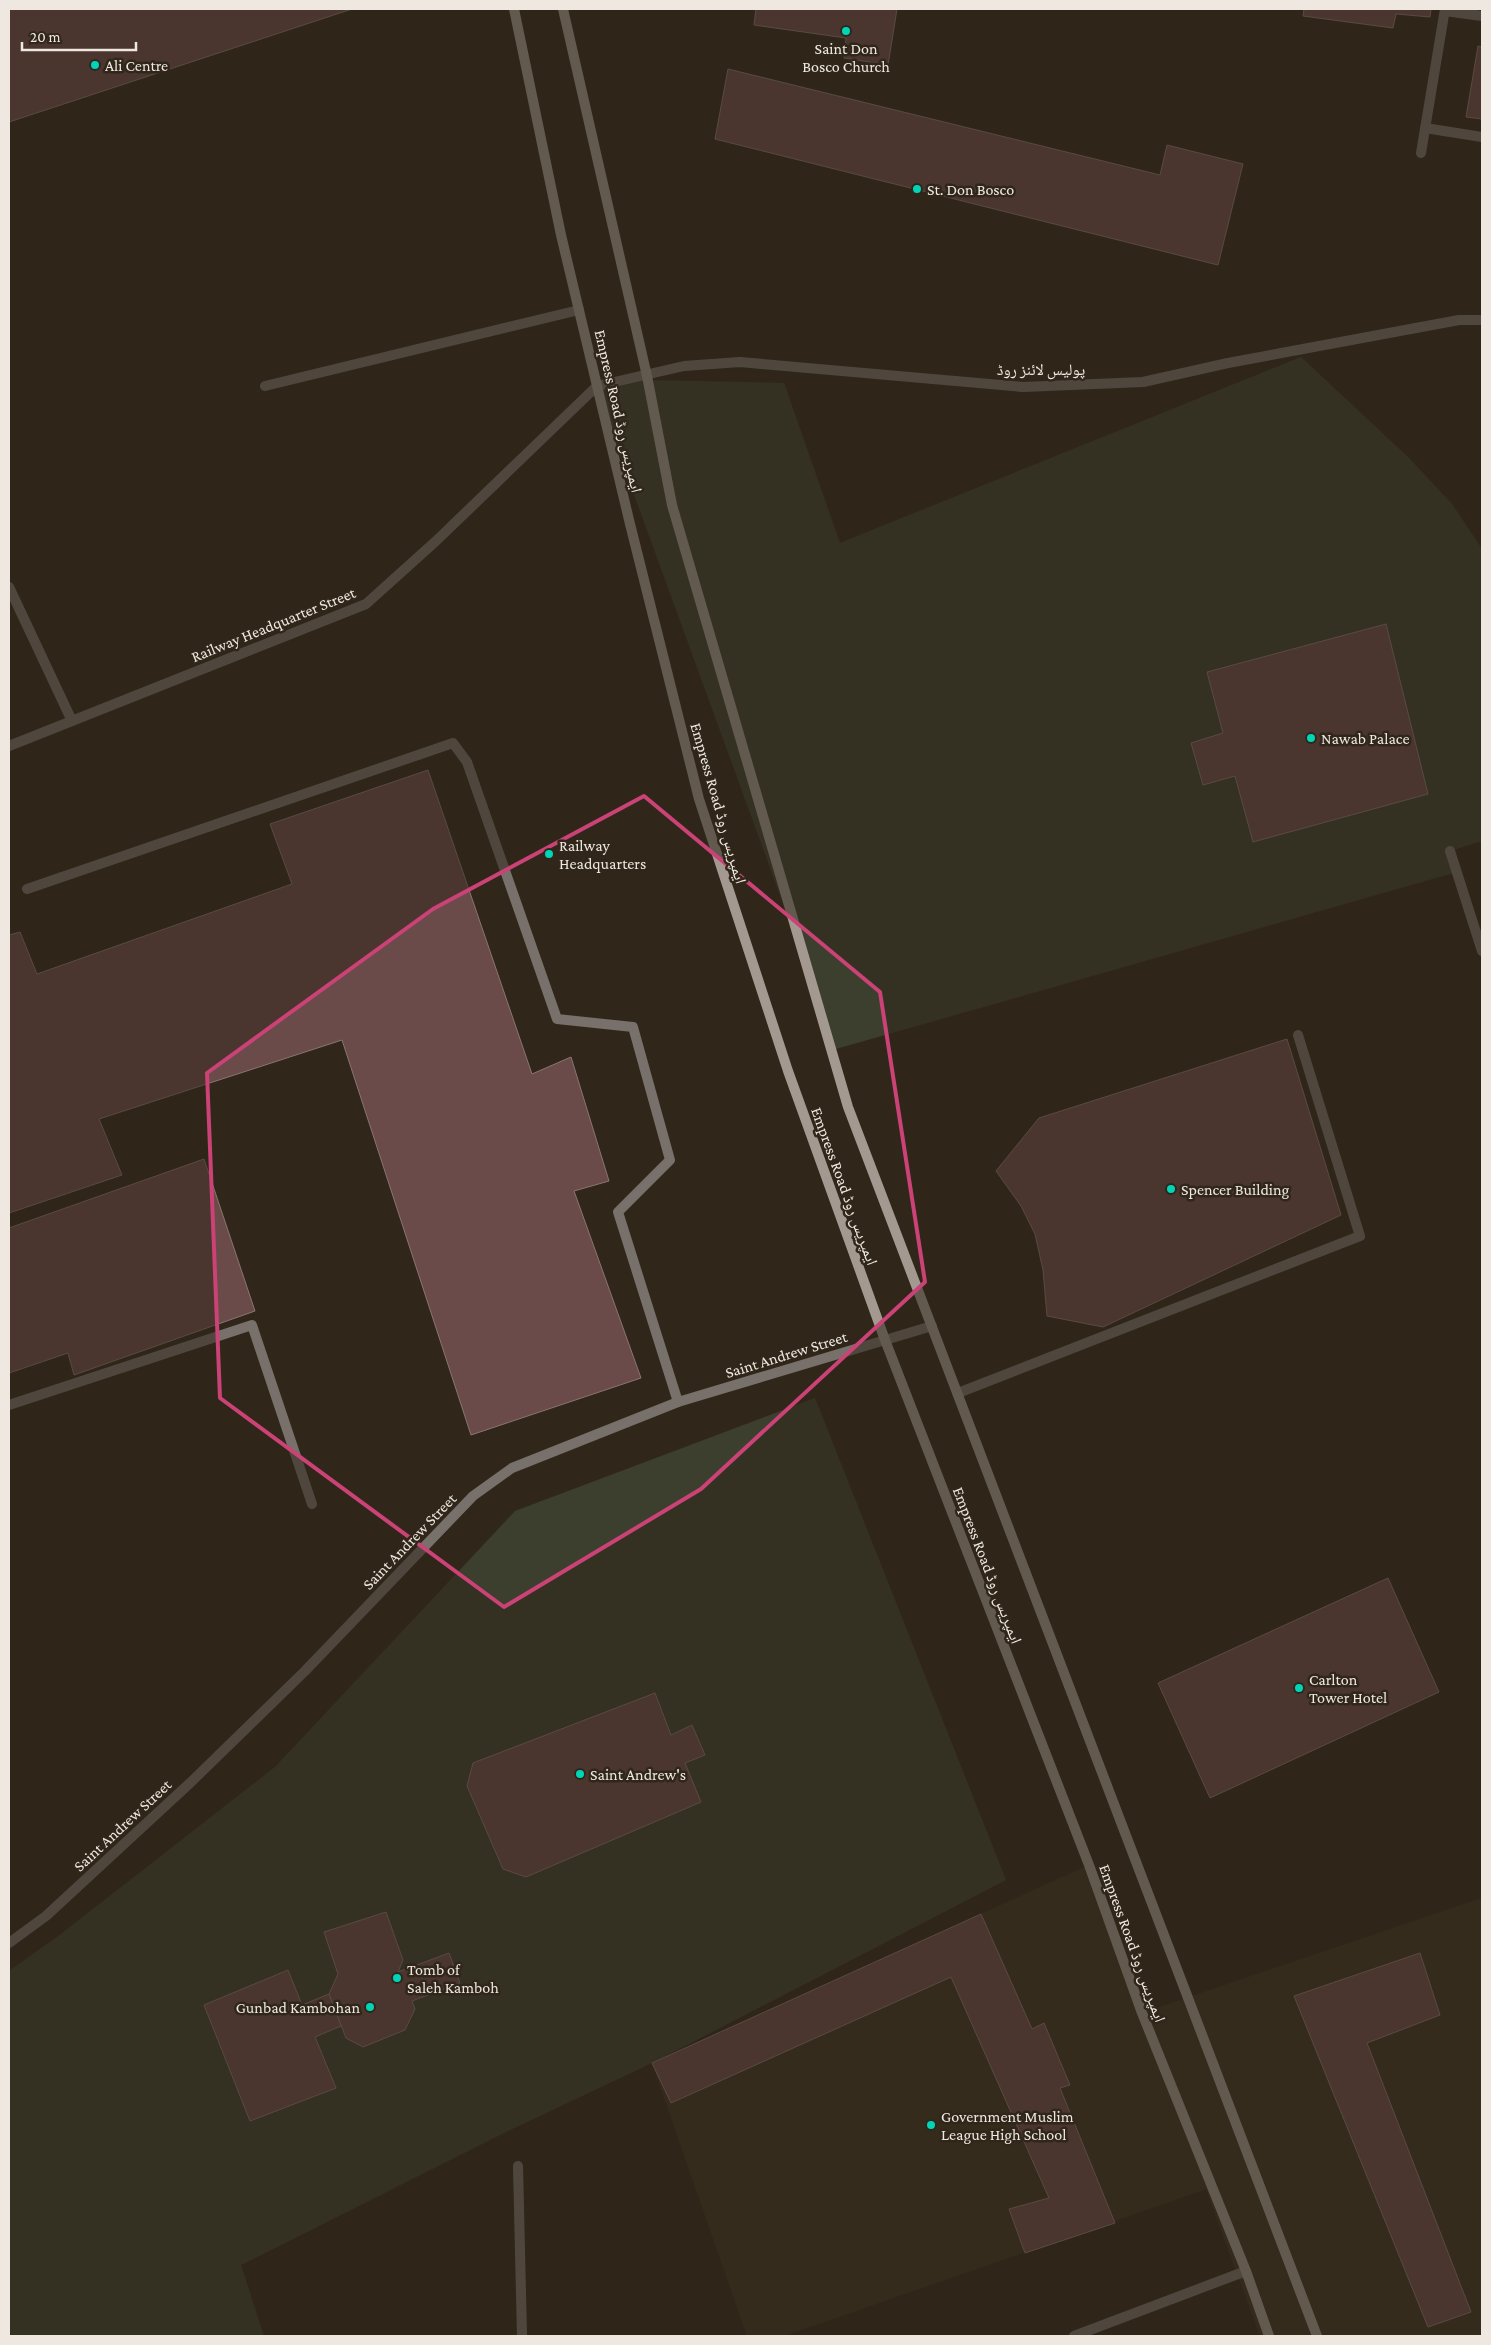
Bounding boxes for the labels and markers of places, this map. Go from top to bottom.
marker: Saint Don Bosco Church [840,25,852,37]
place label: Saint Don Bosco Church [802,40,890,75]
place label: Ali Centre [105,57,168,74]
marker: Ali Centre [89,59,101,71]
place label: St. Don Bosco [927,181,1014,198]
marker: St. Don Bosco [911,183,923,195]
place label: Nawab Palace [1321,730,1409,747]
marker: Nawab Palace [1305,732,1317,744]
place label: Railway Headquarters [559,837,646,873]
marker: Railway Headquarters [543,848,555,860]
place label: Spencer Building [1181,1181,1290,1199]
marker: Spencer Building [1165,1183,1177,1195]
place label: Carlton Tower Hotel [1309,1671,1387,1706]
marker: Carlton Tower Hotel [1293,1682,1305,1694]
place label: Saint Andrew's [590,1766,686,1783]
marker: Saint Andrew's [574,1768,586,1780]
place label: Tomb of Saleh Kamboh [407,1961,499,1996]
marker: Tomb of Saleh Kamboh [391,1972,403,1984]
place label: Gunbad Kambohan [236,1999,360,2016]
marker: Gunbad Kambohan [364,2001,376,2013]
place label: Government Muslim League High School [941,2108,1074,2144]
marker: Government Muslim League High School [925,2119,937,2131]

